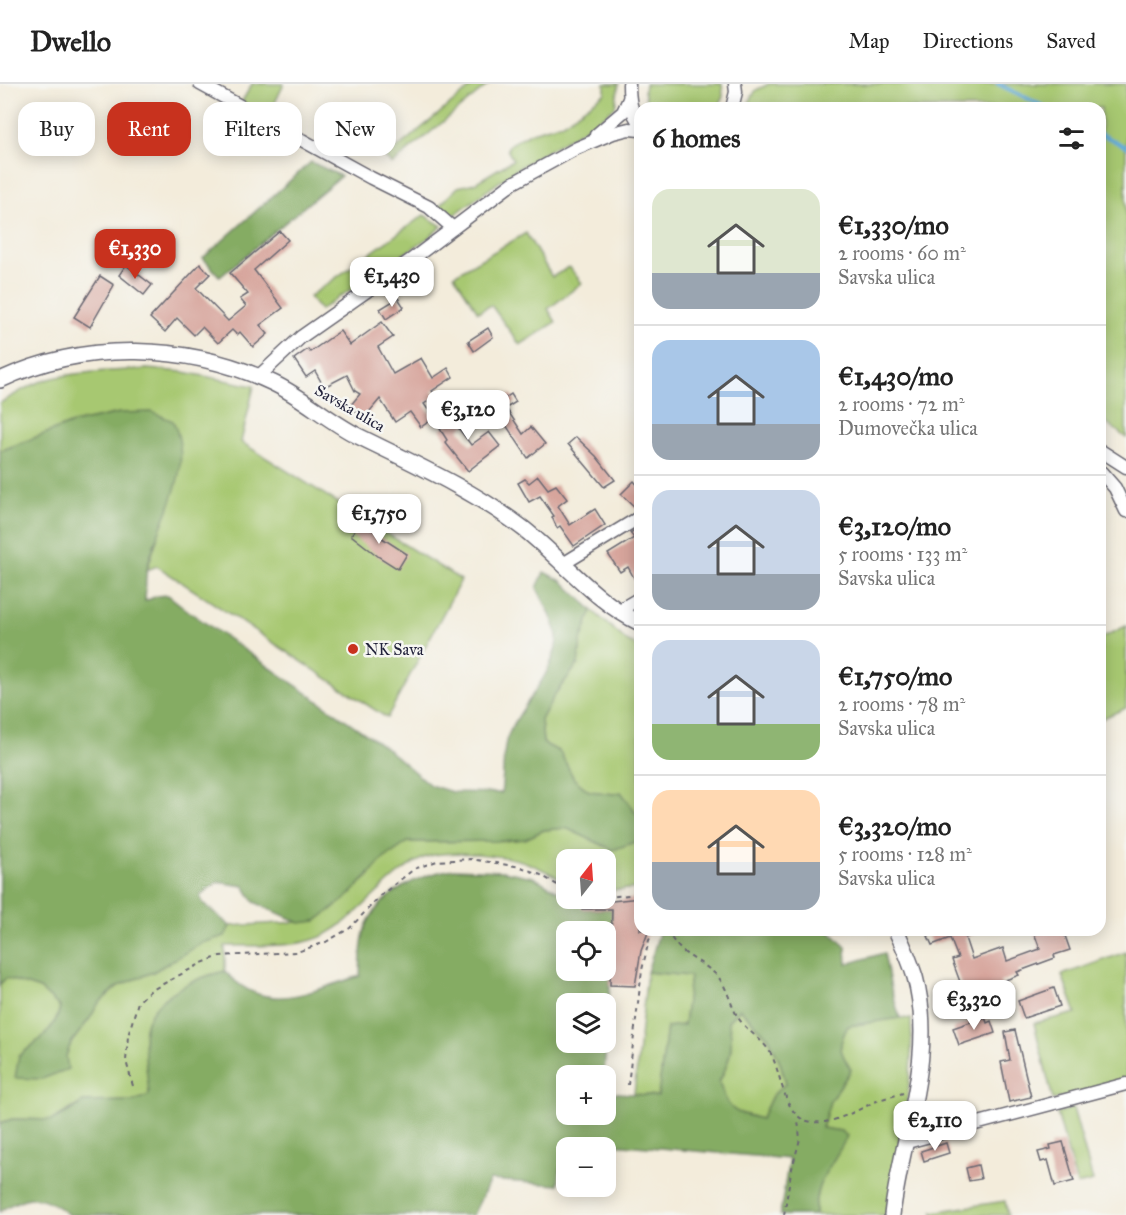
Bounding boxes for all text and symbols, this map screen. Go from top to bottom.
text: Dwello [30,24,111,59]
text: Map [849,28,890,54]
text: Directions [923,28,1013,54]
text: Saved [1046,28,1096,54]
chip: Buy [18,102,95,156]
chip: Rent [107,102,191,156]
chip: Filters [203,102,302,156]
chip: New [314,102,396,156]
text: 6 homes [652,122,741,154]
icon: filters [1055,122,1088,155]
text: €1,330/mo [838,209,949,241]
icon: home [700,213,772,285]
pin: €1,330 [86,229,184,280]
text: €1,330 [109,236,161,260]
text: 2 rooms · 60 m² [838,241,966,265]
pin: €1,430 [343,257,441,308]
text: €1,430 [364,264,420,288]
text: Savska ulica [838,265,935,289]
text: €1,430/mo [838,360,953,392]
icon: home [700,364,772,436]
street label: Savska ulica [312,380,389,436]
pin: €3,120 [419,390,517,441]
text: 2 rooms · 72 m² [838,392,965,416]
text: €3,120 [441,397,495,421]
text: Dumovečka ulica [838,416,978,440]
pin: €1,750 [330,494,428,545]
text: €1,750 [351,501,407,525]
text: €3,120/mo [838,510,951,542]
icon: home [700,514,772,586]
text: 5 rooms · 133 m² [838,542,967,566]
text: Savska ulica [838,566,935,590]
place label: NK Sava [365,640,424,659]
marker: NK Sava [346,642,360,656]
text: €1,750/mo [838,660,952,692]
icon: home [700,664,772,736]
text: 2 rooms · 78 m² [838,692,965,716]
text: Savska ulica [838,716,935,740]
text: €3,320/mo [838,810,951,842]
icon: home [700,814,772,886]
text: 5 rooms · 128 m² [838,842,972,866]
north arrow [556,849,616,909]
map controls [556,849,616,1197]
text: Savska ulica [838,866,935,890]
button: locate [556,921,616,981]
pin: €3,320 [925,980,1023,1031]
text: €3,320 [947,987,1001,1011]
button: layers [556,993,616,1053]
button: + [556,1065,616,1125]
pin: €2,110 [886,1101,984,1152]
text: €2,110 [908,1108,962,1132]
button: − [556,1137,616,1197]

